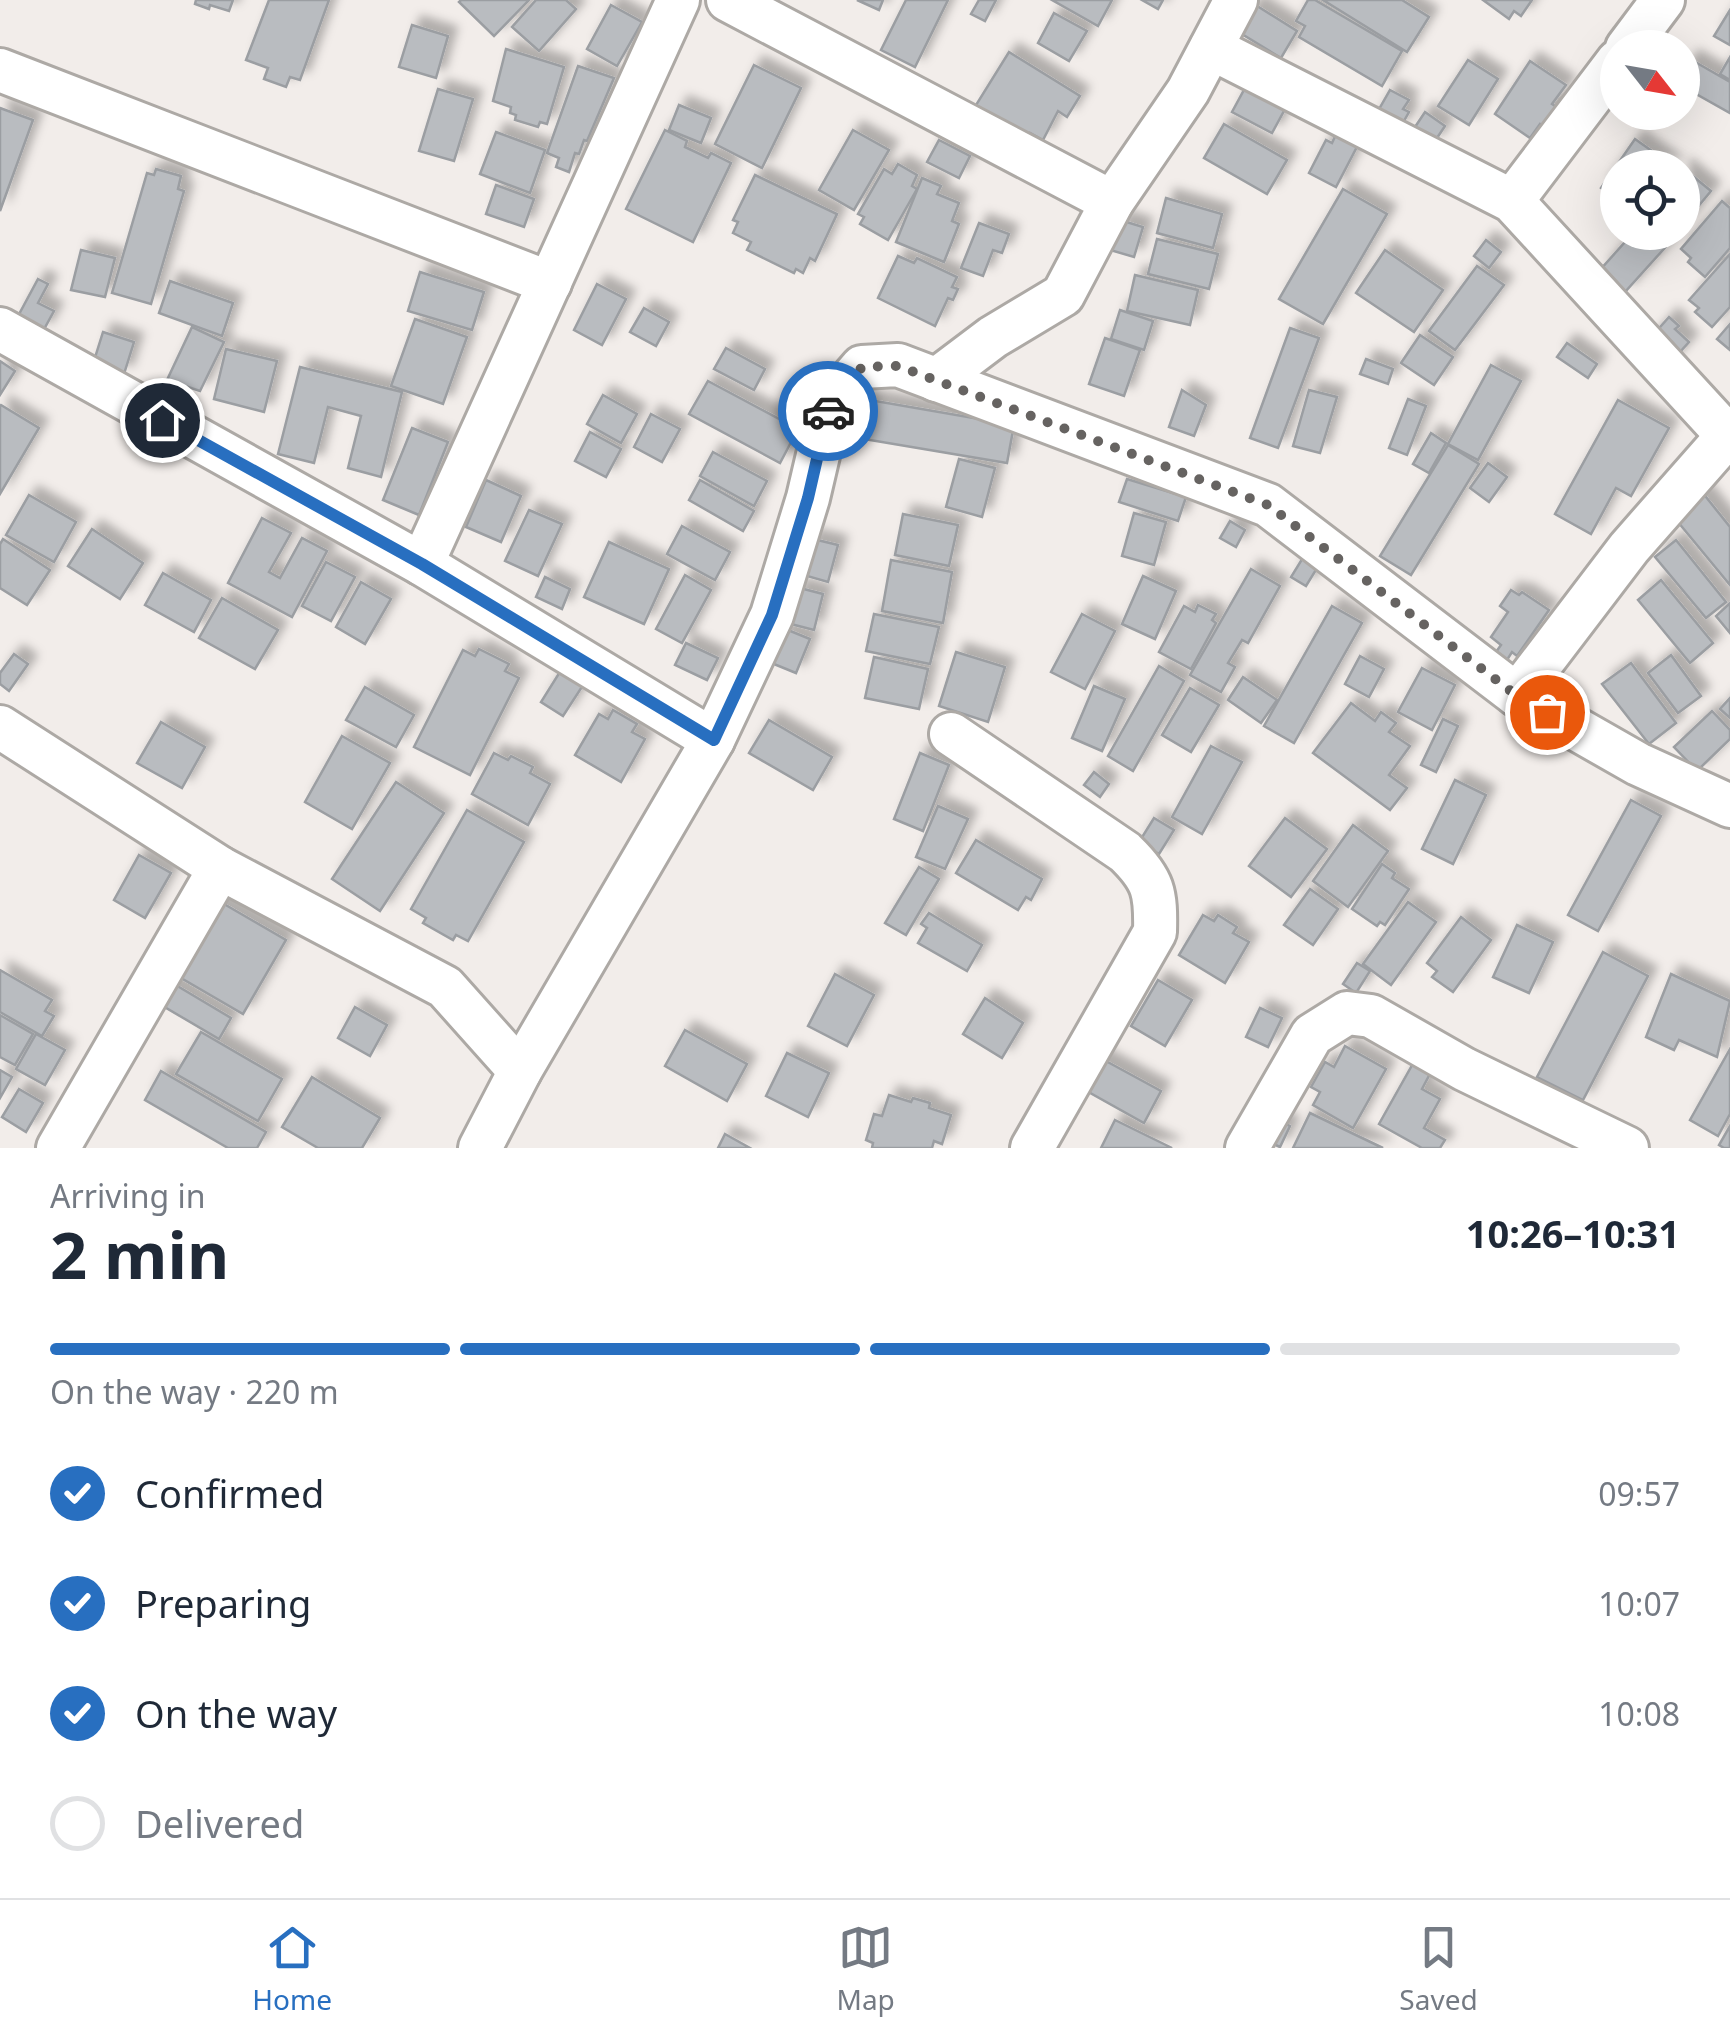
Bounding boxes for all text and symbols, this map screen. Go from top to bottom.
north arrow [1600,30,1700,130]
map controls [1600,30,1700,250]
button: locate [1600,150,1700,250]
courier [778,361,878,461]
pin [120,378,205,463]
icon: car [801,384,856,439]
icon: home [135,393,190,448]
pin [1505,670,1590,755]
icon: bag [1520,685,1575,740]
text: Arriving in [50,1174,205,1217]
text: 10:26–10:31 [1466,1207,1680,1259]
text: 2 min [50,1210,229,1298]
text: On the way · 220 m [50,1370,339,1413]
icon: check [50,1466,105,1521]
text: Confirmed [135,1467,324,1519]
text: 09:57 [1598,1472,1680,1515]
icon: check [50,1576,105,1631]
text: Preparing [135,1577,311,1629]
text: 10:07 [1598,1582,1680,1625]
icon: check [50,1686,105,1741]
text: On the way [135,1687,337,1739]
text: 10:08 [1598,1692,1680,1735]
text: Delivered [135,1797,304,1849]
tab: Home [252,1920,332,2018]
tab: Map [836,1920,895,2018]
tab: Saved [1399,1920,1478,2018]

